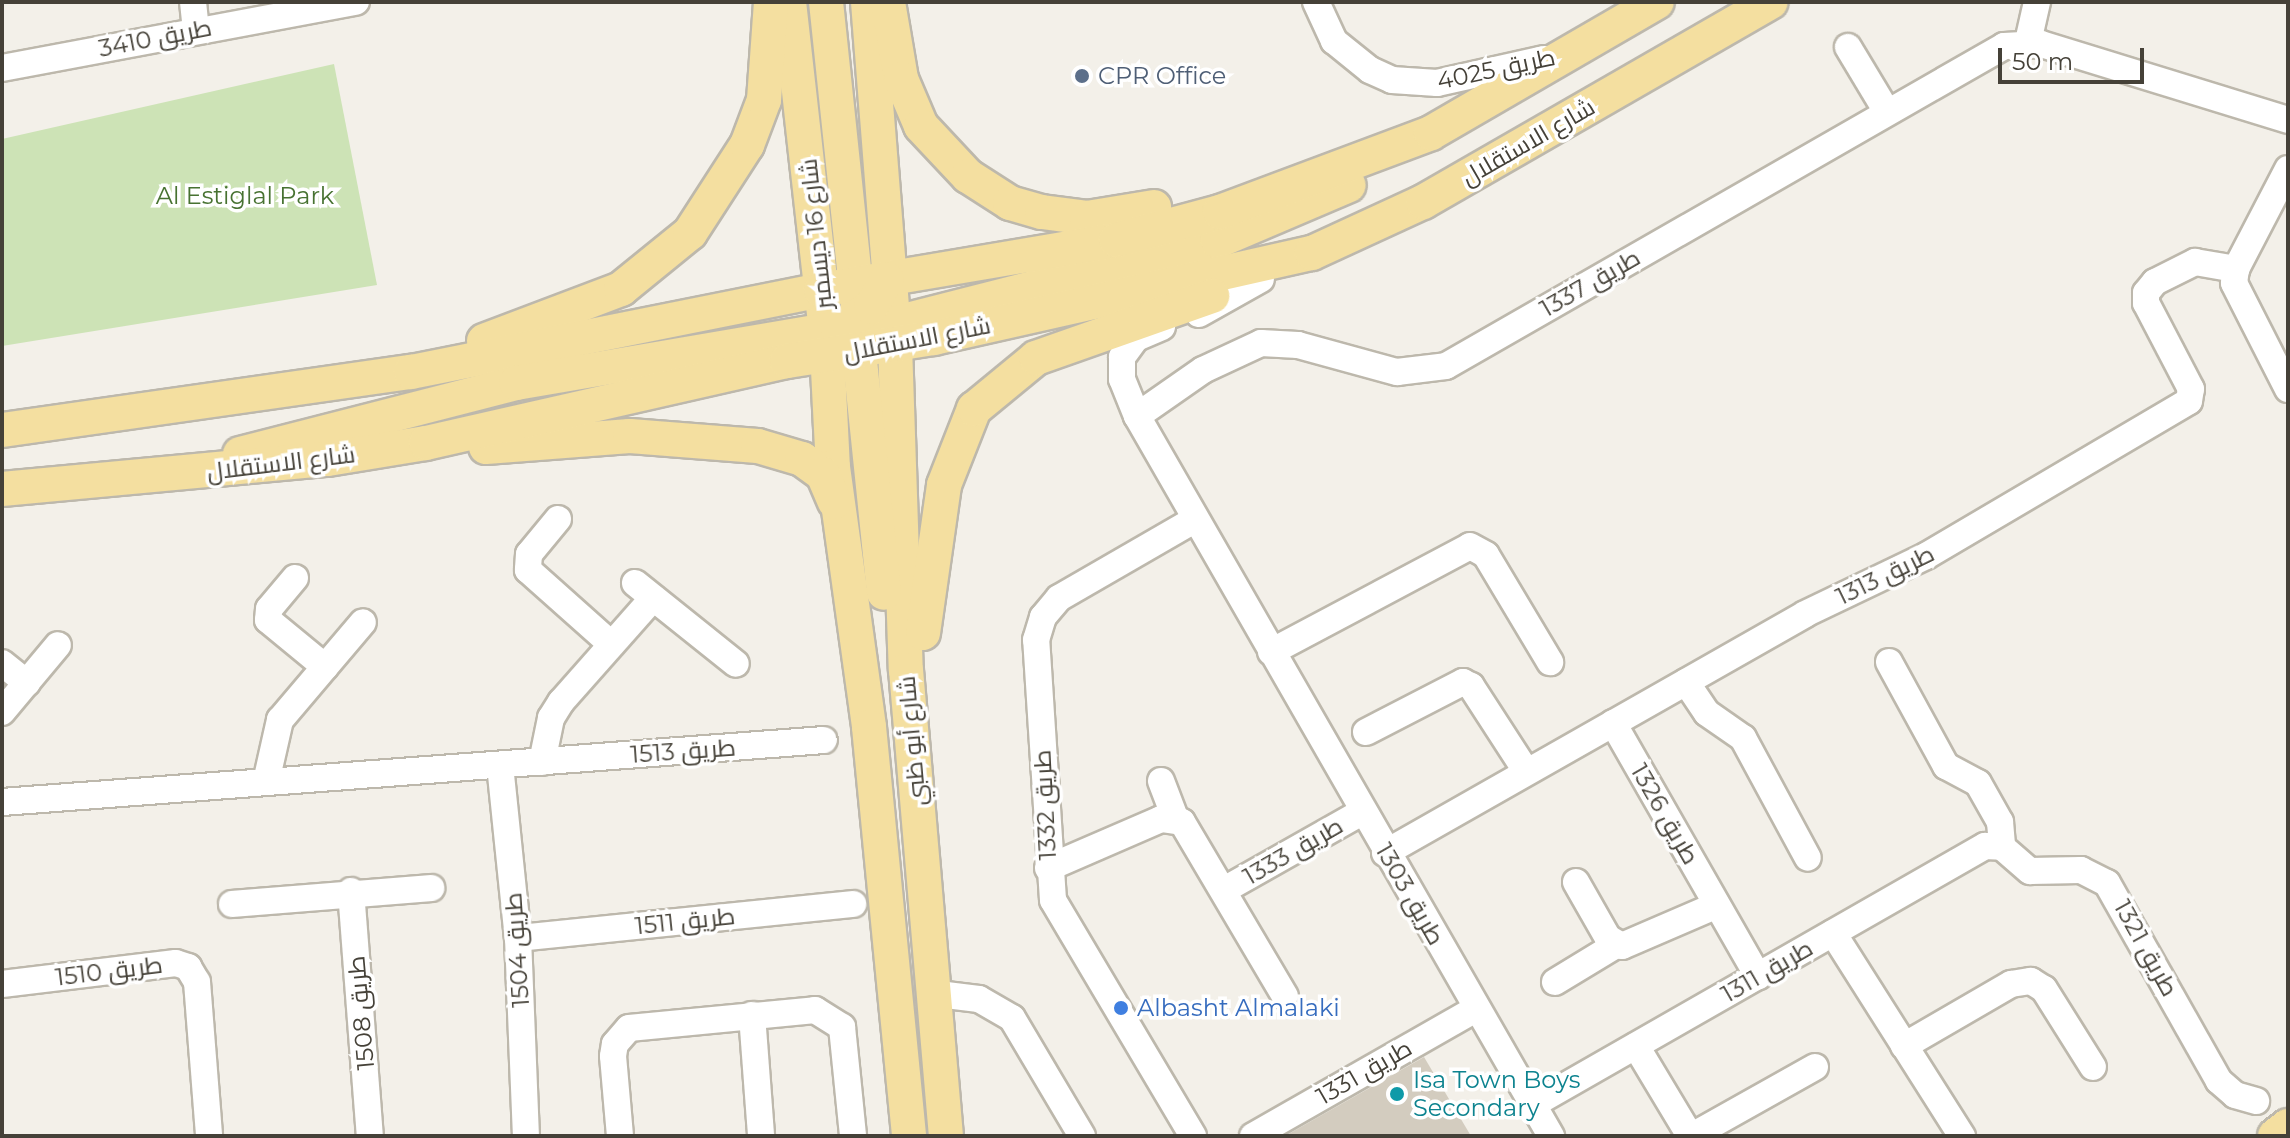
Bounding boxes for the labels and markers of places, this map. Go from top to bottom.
place label: CPR Office [1098,62,1226,90]
marker: CPR Office [1073,67,1091,85]
place label: Albasht Almalaki [1137,994,1340,1022]
marker: Albasht Almalaki [1112,999,1130,1017]
place label: Isa Town Boys Secondary [1413,1066,1581,1122]
marker: Isa Town Boys Secondary [1388,1085,1406,1103]

